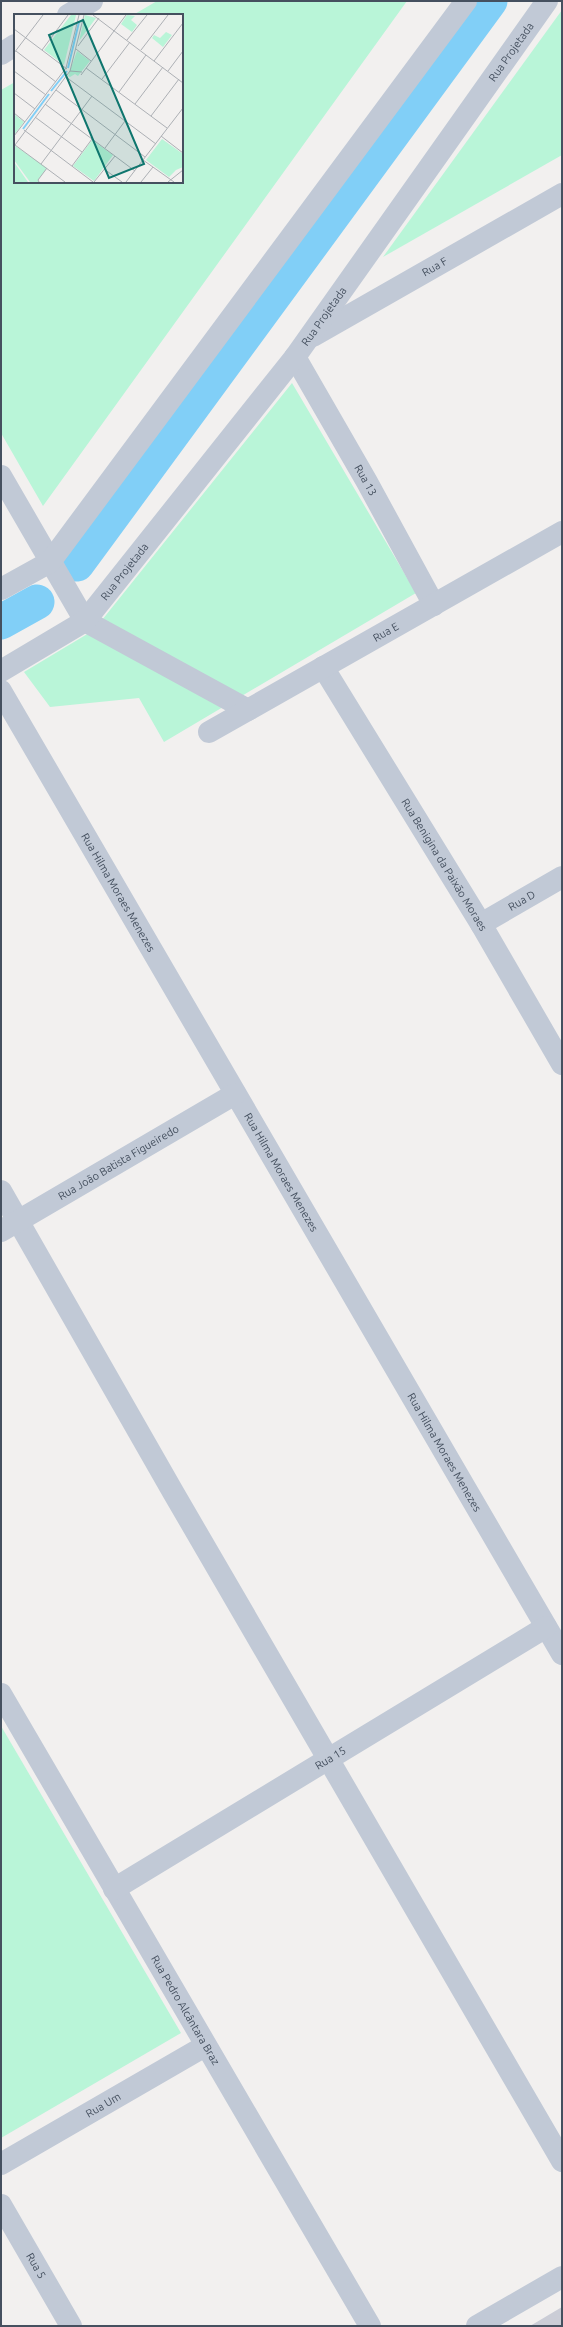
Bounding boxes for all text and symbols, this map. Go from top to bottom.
inset map [14,14,183,183]
street label: Rua Projetada [486,20,536,84]
street label: Rua F [420,255,450,279]
street label: Rua Projetada [299,284,349,348]
street label: Rua 13 [352,462,379,498]
street label: Rua Projetada [98,541,151,602]
street label: Rua E [371,620,401,644]
street label: Rua Benigina da Paixão Moraes [399,796,490,933]
street label: Rua Hilma Moraes Menezes [79,831,158,954]
street label: Rua D [506,888,537,913]
street label: Rua Hilma Moraes Menezes [242,1111,321,1234]
street label: Rua João Batista Figueiredo [56,1122,181,1202]
street label: Rua Hilma Moraes Menezes [405,1391,484,1514]
street label: Rua 15 [313,1744,348,1772]
street label: Rua Pedro Alcântara Braz [149,1953,222,2067]
street label: Rua Um [84,2090,123,2120]
street label: Rua 5 [24,2251,48,2281]

